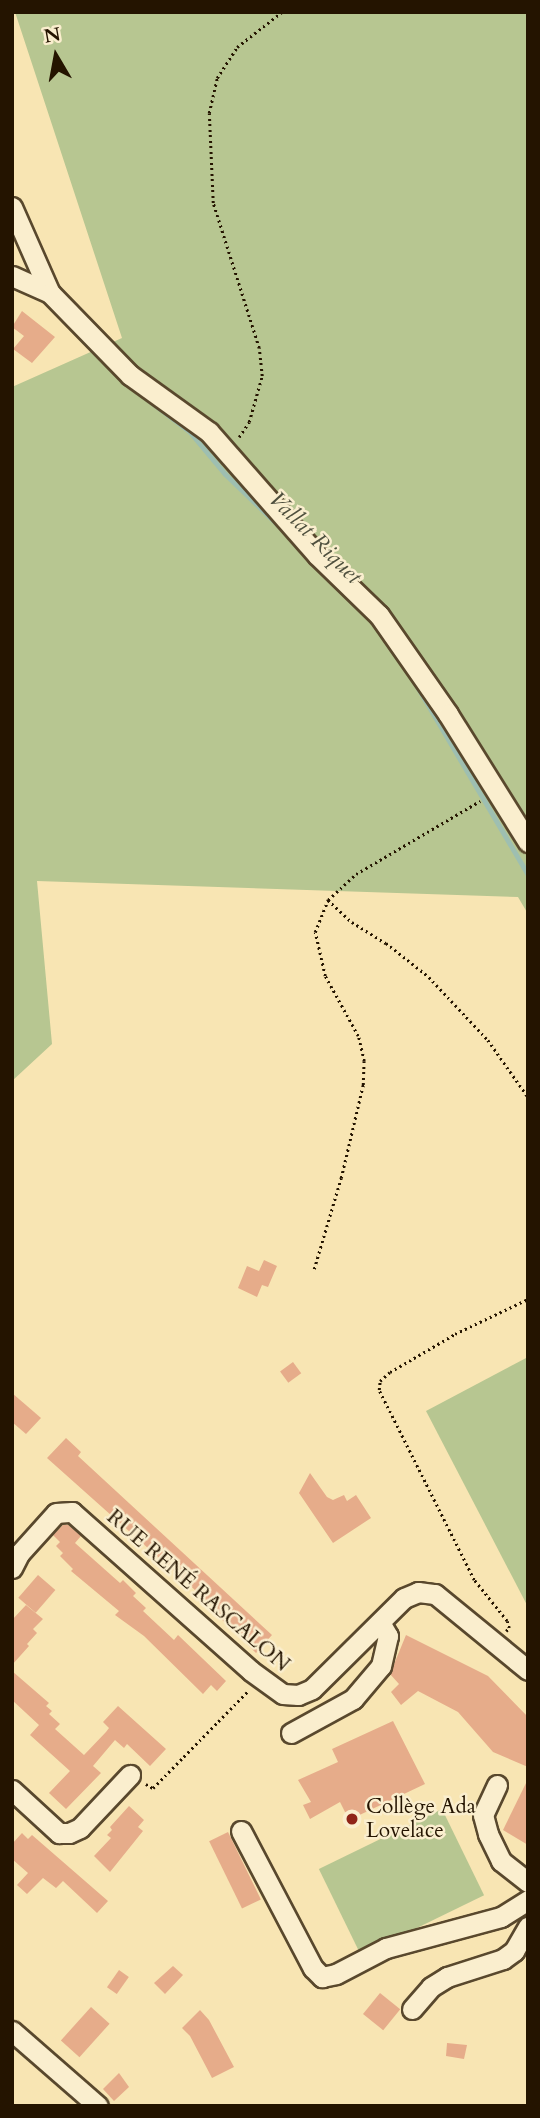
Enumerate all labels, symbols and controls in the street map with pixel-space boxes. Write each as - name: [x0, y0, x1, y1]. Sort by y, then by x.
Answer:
- north arrow: [21, 21, 91, 91]
- text: N: [42, 21, 63, 50]
- water label: Vallat Riquet: [263, 486, 367, 590]
- street label: RUE RENÉ RASCALON: [101, 1505, 295, 1677]
- place label: Collège Ada Lovelace: [366, 1794, 476, 1844]
- marker: Collège Ada Lovelace: [344, 1811, 360, 1827]

